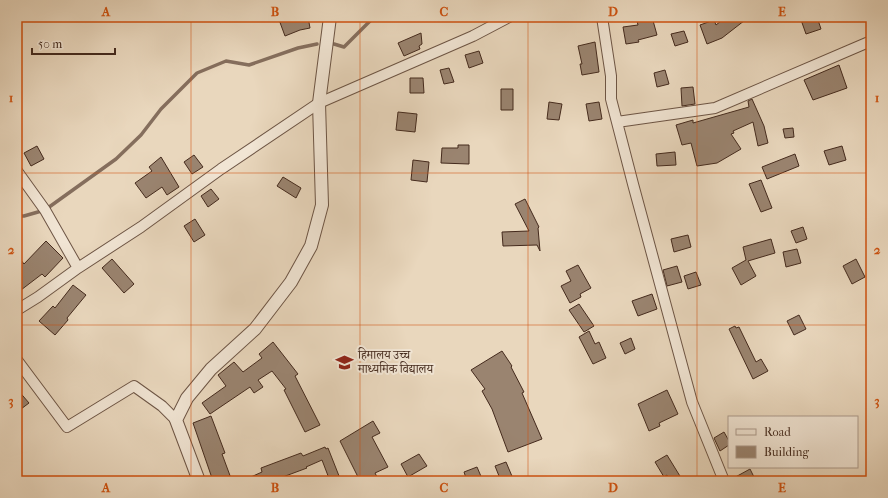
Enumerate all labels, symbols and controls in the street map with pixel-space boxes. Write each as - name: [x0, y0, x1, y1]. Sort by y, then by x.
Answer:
- text: A: [101, 4, 111, 19]
- text: B: [271, 4, 280, 19]
- text: C: [440, 4, 449, 19]
- text: D: [608, 4, 618, 19]
- text: E: [778, 4, 786, 19]
- scale bar: [32, 30, 115, 56]
- text: 50 m: [38, 37, 62, 51]
- text: 1: [9, 90, 14, 105]
- text: 1: [875, 90, 880, 105]
- text: 2: [8, 242, 15, 257]
- text: 2: [874, 242, 881, 257]
- place label: हिमालय उच्च माध्यमिक विद्यालय: [357, 347, 434, 376]
- school or university icon: हिमालय उच्च माध्यमिक विद्यालय: [335, 352, 355, 372]
- text: 3: [8, 393, 14, 409]
- text: 3: [874, 393, 880, 409]
- legend: [728, 416, 858, 468]
- text: Road: [764, 425, 791, 439]
- text: Building: [764, 445, 809, 459]
- text: A: [101, 480, 111, 495]
- text: B: [271, 480, 280, 495]
- text: C: [440, 480, 449, 495]
- text: D: [608, 480, 618, 495]
- text: E: [778, 480, 786, 495]

